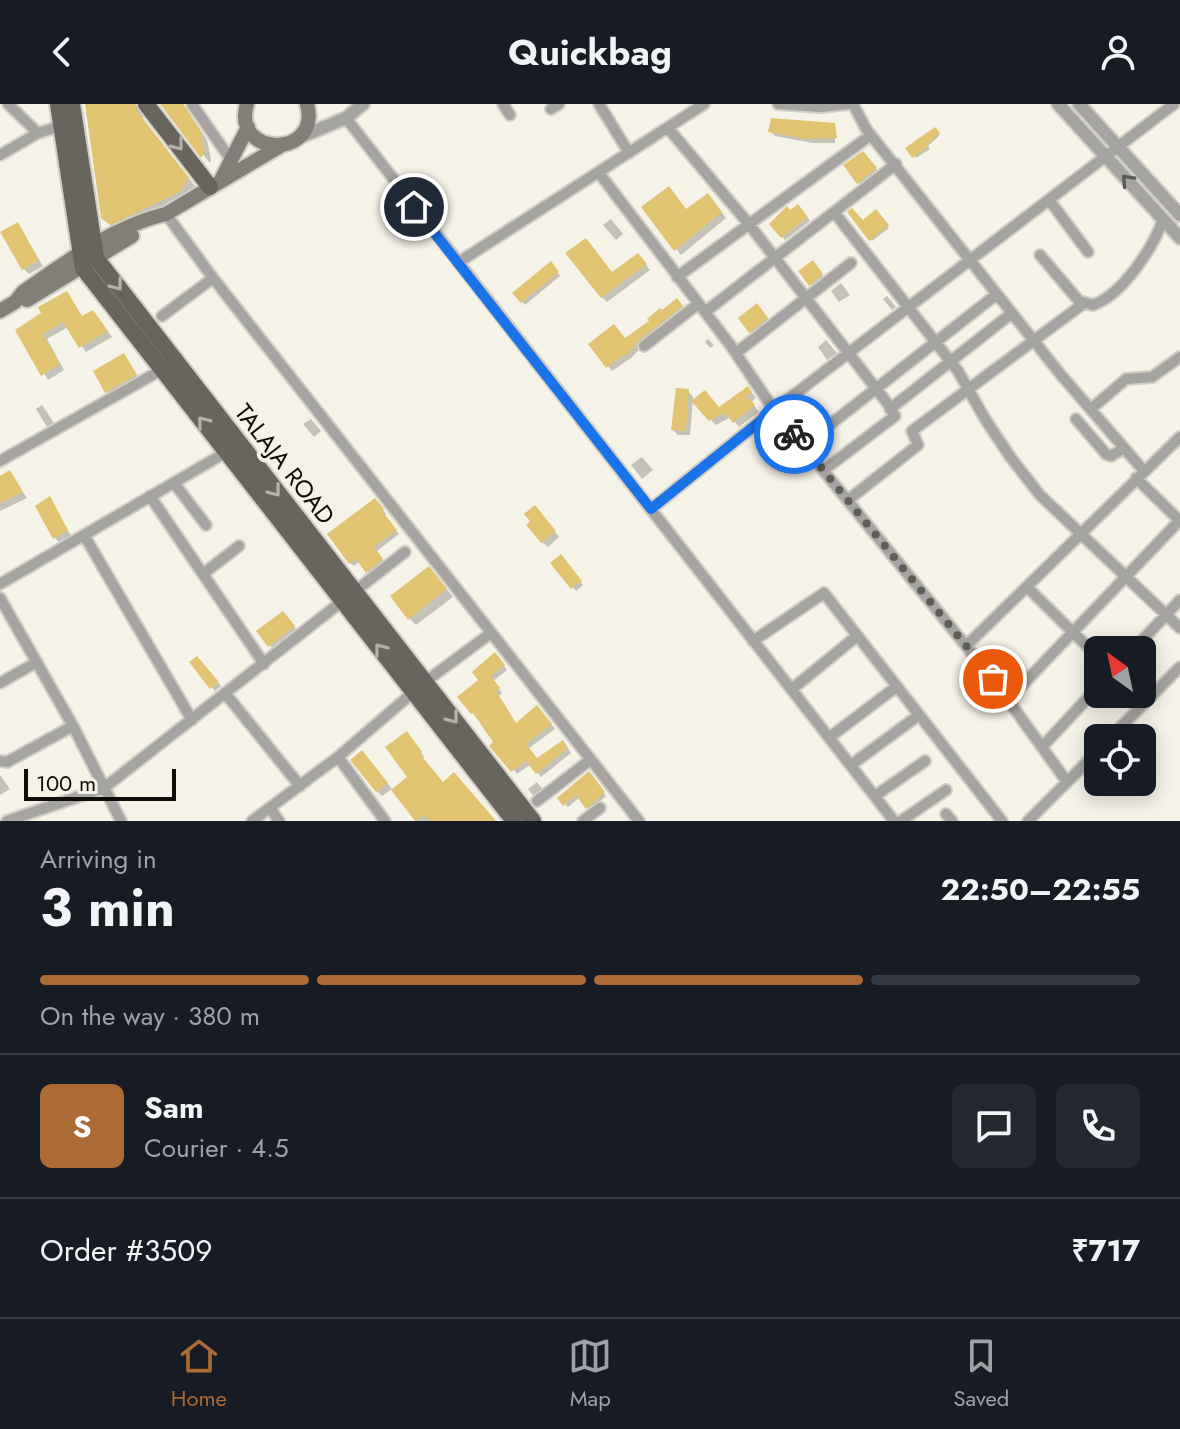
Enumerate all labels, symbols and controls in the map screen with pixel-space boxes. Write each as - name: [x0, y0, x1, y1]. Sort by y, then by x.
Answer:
- text: Quickbag: [508, 26, 672, 78]
- icon: back: [40, 30, 84, 74]
- icon: person: [1096, 30, 1140, 74]
- one-way arrow: [168, 136, 183, 150]
- pin: [380, 173, 448, 241]
- one-way arrow: [1122, 175, 1137, 189]
- icon: home: [392, 185, 436, 229]
- one-way arrow: [107, 276, 121, 291]
- courier: [754, 394, 834, 474]
- street label: TALAJA ROAD: [227, 396, 343, 532]
- icon: bike: [772, 412, 816, 456]
- one-way arrow: [198, 416, 212, 431]
- one-way arrow: [266, 482, 280, 497]
- north arrow: [1084, 636, 1156, 708]
- map controls: [1084, 636, 1156, 796]
- one-way arrow: [375, 643, 389, 658]
- pin: [959, 645, 1027, 713]
- icon: bag: [971, 657, 1015, 701]
- one-way arrow: [443, 709, 457, 724]
- button: locate: [1084, 724, 1156, 796]
- scale bar: [24, 765, 176, 801]
- text: 100 m: [36, 767, 96, 799]
- text: Arriving in: [40, 840, 157, 878]
- text: 22:50–22:55: [941, 868, 1140, 911]
- text: 3 min: [40, 870, 175, 946]
- text: On the way · 380 m: [40, 997, 260, 1035]
- button: chat: [952, 1084, 1036, 1168]
- button: phone: [1056, 1084, 1140, 1168]
- text: Sam: [144, 1086, 204, 1129]
- text: S: [73, 1105, 91, 1148]
- text: Courier · 4.5: [144, 1129, 289, 1167]
- text: Order #3509: [40, 1229, 213, 1272]
- text: ₹717: [1071, 1229, 1140, 1272]
- tab: Home: [171, 1334, 227, 1414]
- tab: Map: [568, 1334, 612, 1414]
- tab: Saved: [954, 1334, 1009, 1414]

